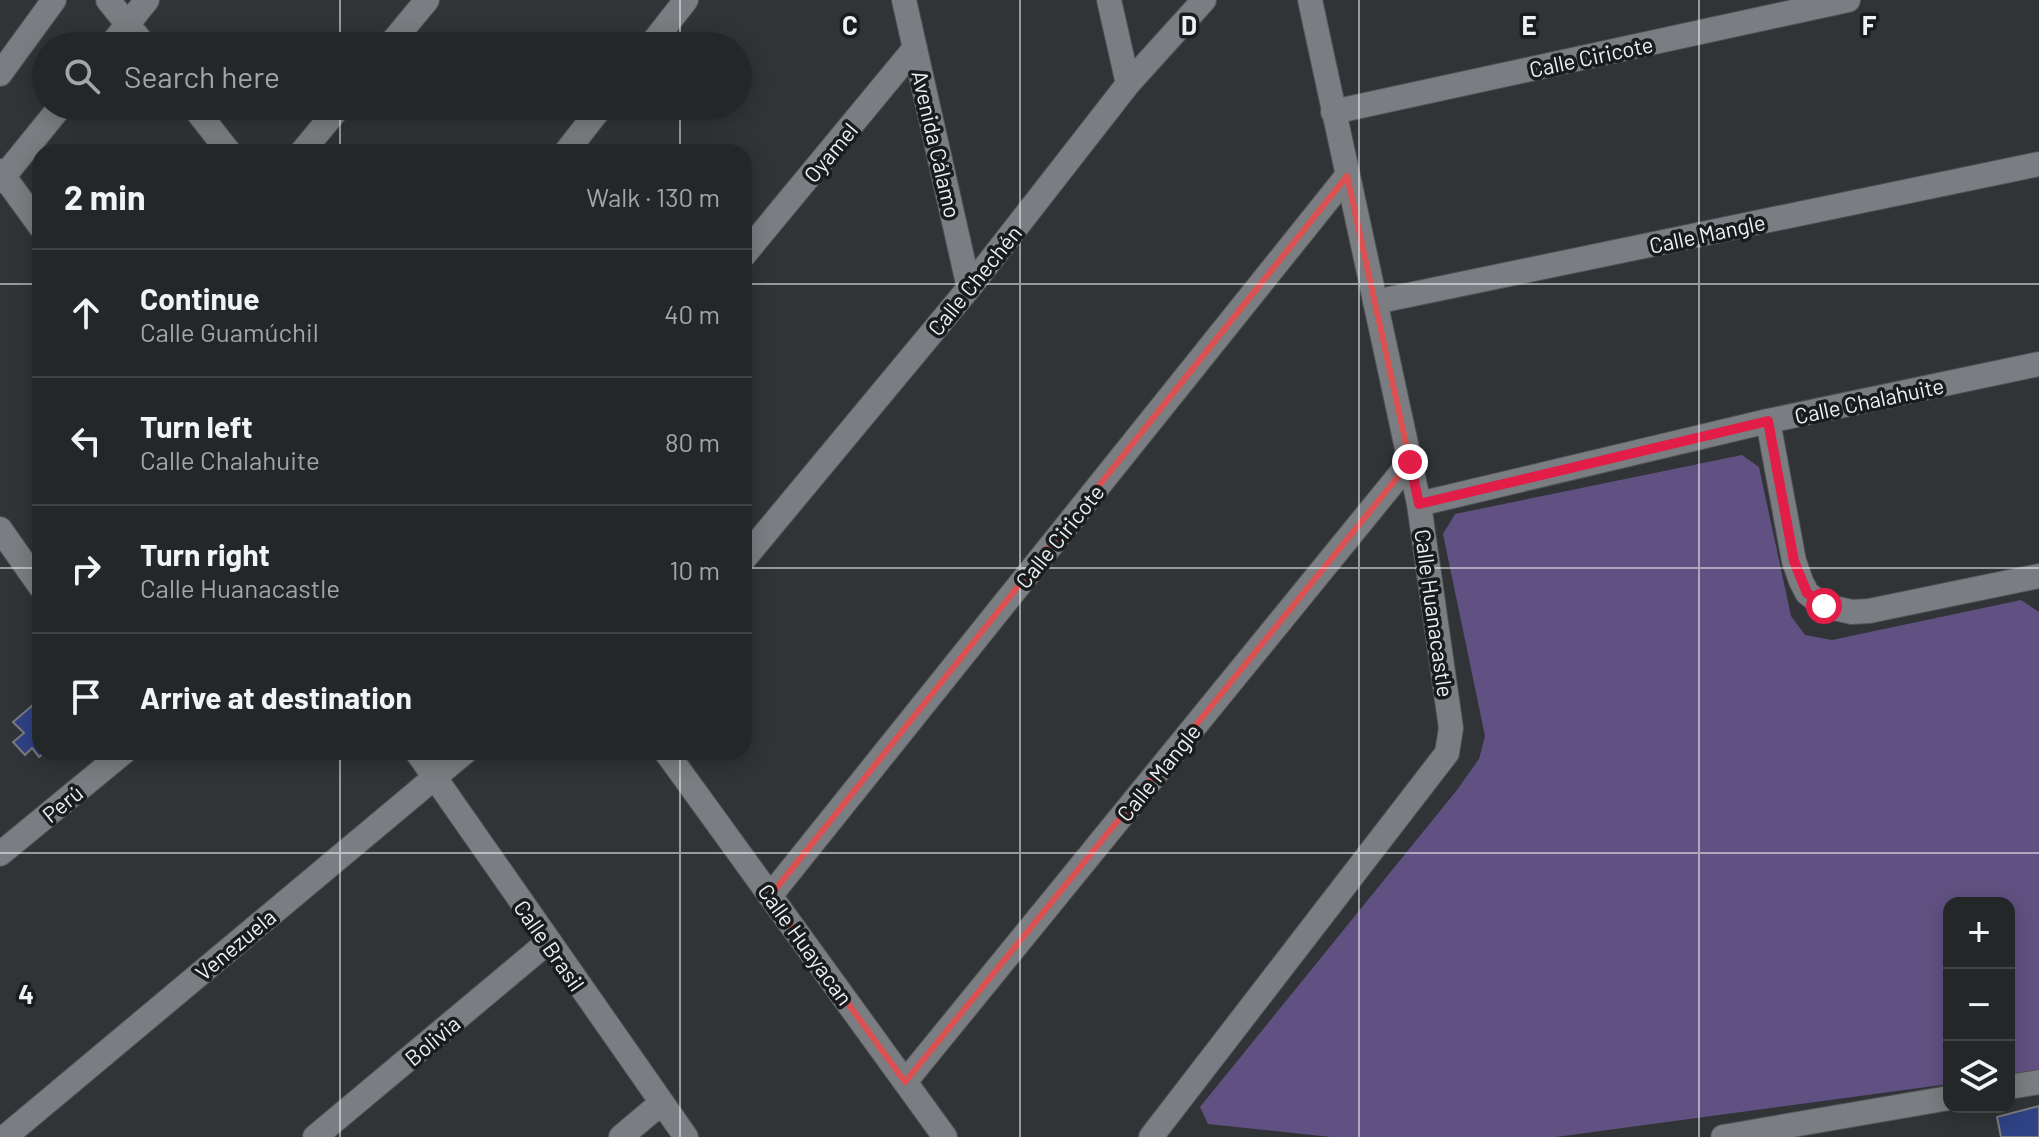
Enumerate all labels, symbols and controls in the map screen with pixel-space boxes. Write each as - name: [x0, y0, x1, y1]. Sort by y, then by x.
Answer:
- text: C: [842, 9, 858, 40]
- text: D: [1181, 9, 1197, 40]
- text: E: [1521, 9, 1537, 40]
- text: F: [1862, 9, 1877, 40]
- street label: Calle Ciricote: [1527, 30, 1655, 82]
- search box: [32, 32, 752, 120]
- icon: search: [60, 54, 104, 98]
- text: Search here: [124, 58, 280, 94]
- street label: Avenida Cálamo: [907, 68, 967, 220]
- street label: Oyamel: [798, 117, 862, 187]
- text: 2 min: [64, 176, 146, 217]
- text: Walk · 130 m: [586, 181, 720, 212]
- street label: Calle Mangle: [1647, 208, 1767, 258]
- street label: Calle Chechén: [922, 220, 1026, 340]
- text: Continue: [140, 280, 260, 316]
- icon: ahead: [64, 291, 108, 335]
- text: 40 m: [664, 298, 720, 329]
- text: Calle Guamúchil: [140, 316, 319, 347]
- street label: Calle Chalahuite: [1792, 371, 1946, 429]
- text: Turn left: [140, 408, 253, 444]
- icon: left: [64, 419, 108, 463]
- text: 80 m: [665, 426, 720, 457]
- text: Calle Chalahuite: [140, 444, 320, 475]
- route end: [1392, 444, 1428, 480]
- street label: Calle Ciricote: [1009, 479, 1109, 593]
- street label: Calle Huanacastle: [1410, 527, 1460, 699]
- text: Turn right: [140, 536, 270, 572]
- icon: right: [64, 547, 108, 591]
- text: 10 m: [670, 554, 720, 585]
- text: Calle Huanacastle: [140, 572, 340, 603]
- route start: [1806, 588, 1842, 624]
- icon: arrive: [64, 675, 108, 719]
- text: Arrive at destination: [140, 679, 412, 715]
- street label: Calle Mangle: [1111, 718, 1205, 826]
- street label: Perú: [37, 779, 87, 827]
- street label: Calle Huayacan: [753, 878, 859, 1010]
- street label: Calle Brasil: [509, 895, 591, 995]
- map controls: [1943, 897, 2015, 1113]
- button: +: [1943, 897, 2015, 969]
- street label: Venezuela: [190, 903, 280, 985]
- button: −: [1943, 969, 2015, 1041]
- text: 4: [18, 978, 34, 1009]
- street label: Bolivia: [399, 1010, 465, 1070]
- button: layers: [1943, 1041, 2015, 1113]

